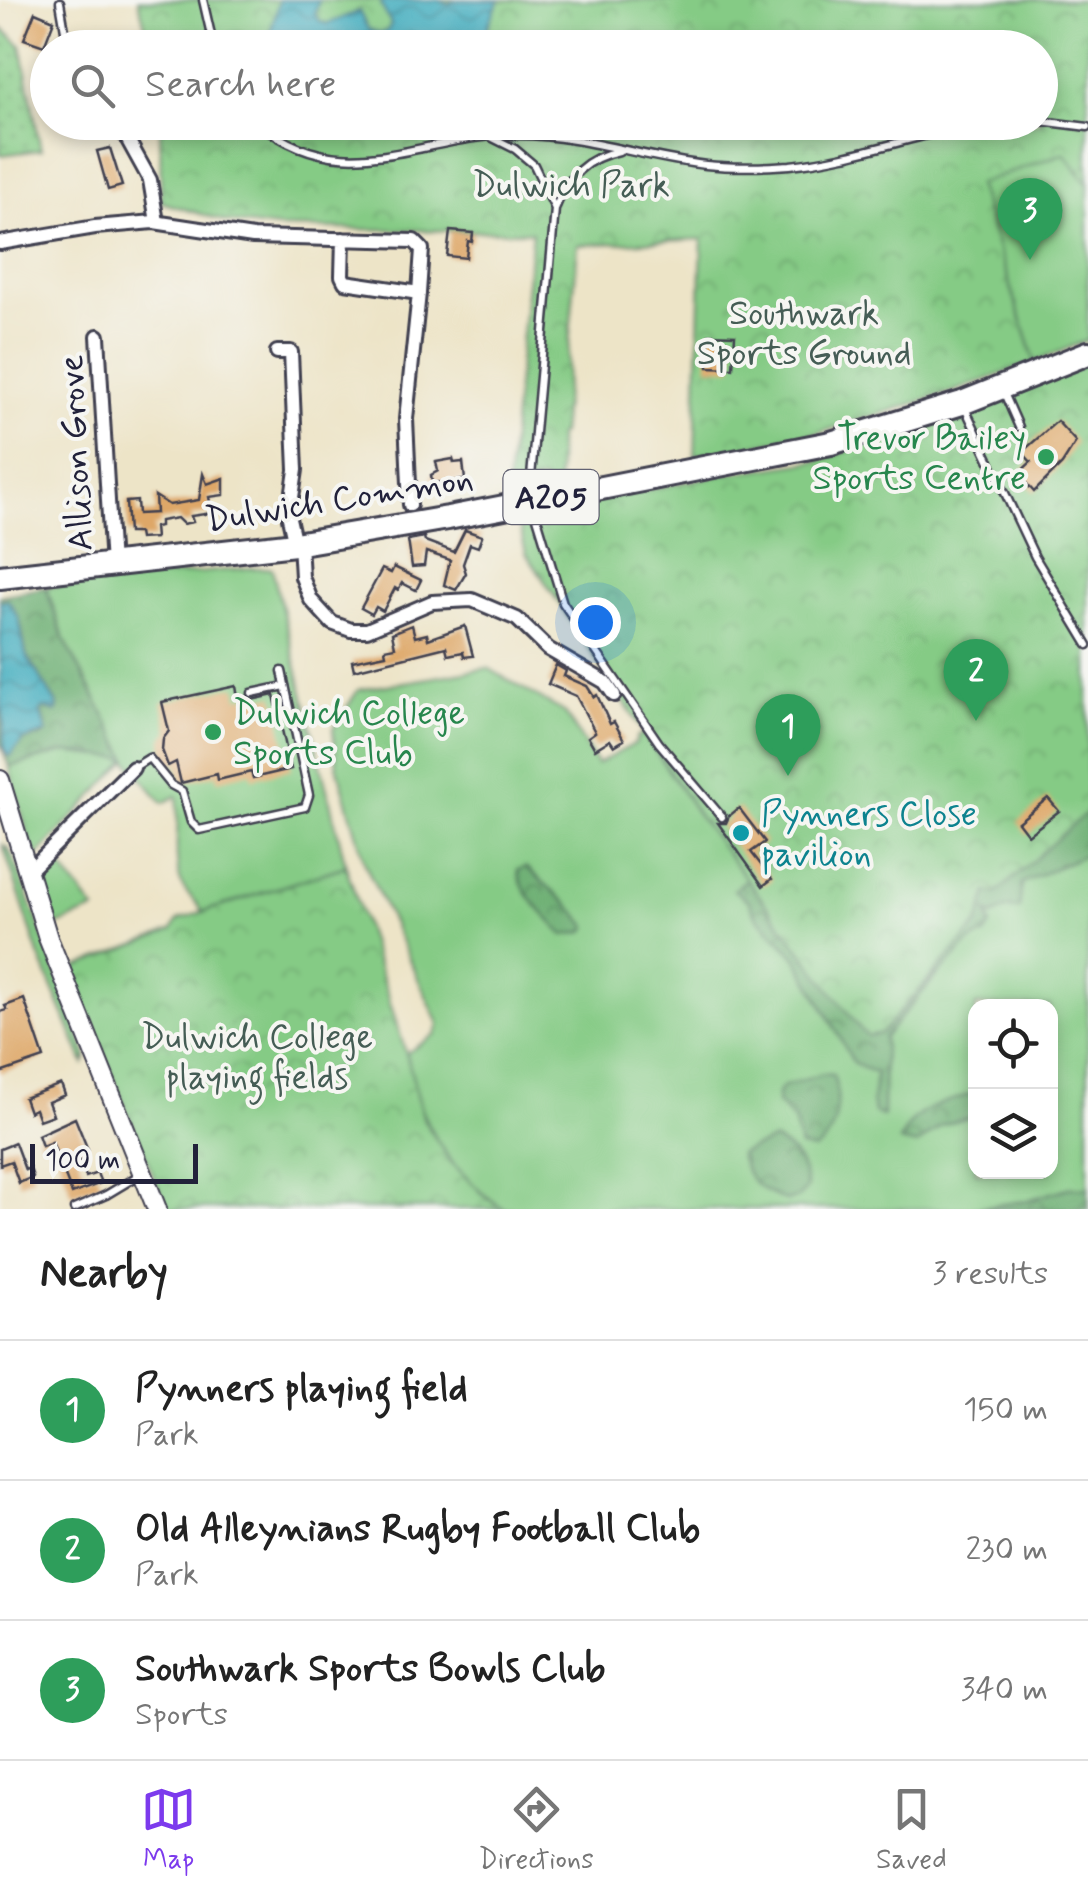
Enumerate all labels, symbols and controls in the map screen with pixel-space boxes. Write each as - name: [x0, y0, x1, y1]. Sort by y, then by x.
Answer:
- search box: [30, 30, 1058, 140]
- icon: search: [65, 58, 120, 113]
- text: Search here: [145, 61, 336, 110]
- park label: Dulwich Park: [472, 163, 670, 209]
- pin: 3: [998, 178, 1062, 260]
- park label: Southwark Sports Ground: [697, 291, 911, 377]
- street label: Allison Grove: [49, 354, 105, 552]
- place label: Trevor Bailey Sports Centre: [813, 416, 1026, 502]
- marker: Trevor Bailey Sports Centre: [1035, 446, 1057, 468]
- street label: Dulwich Common: [202, 456, 476, 544]
- road number: A205: [504, 470, 598, 524]
- your location: [570, 597, 621, 648]
- pin: 2: [944, 638, 1008, 721]
- place label: Dulwich College Sports Club: [233, 691, 465, 777]
- pin: 1: [756, 694, 820, 776]
- marker: Dulwich College Sports Club: [202, 721, 224, 743]
- place label: Pynners Close pavilion: [761, 792, 977, 878]
- marker: Pynners Close pavilion: [730, 822, 752, 844]
- map controls: [968, 999, 1058, 1179]
- button: locate: [968, 999, 1058, 1089]
- park label: Dulwich College playing fields: [141, 1015, 373, 1105]
- button: layers: [968, 1089, 1058, 1179]
- scale bar: [30, 1139, 198, 1184]
- text: 100 m: [45, 1143, 120, 1180]
- text: Nearby: [40, 1247, 168, 1302]
- text: 3 results: [932, 1253, 1048, 1295]
- text: Pynners playing field: [135, 1365, 468, 1414]
- text: 1: [65, 1389, 80, 1431]
- text: 150 m: [963, 1389, 1048, 1431]
- text: Park: [135, 1414, 199, 1456]
- text: Old Alleynians Rugby Football Club: [135, 1505, 700, 1554]
- text: 2: [65, 1529, 80, 1571]
- text: 230 m: [965, 1529, 1048, 1571]
- text: Park: [135, 1554, 199, 1596]
- text: Southwark Sports Bowls Club: [135, 1645, 605, 1694]
- text: 3: [65, 1669, 80, 1711]
- text: 340 m: [961, 1669, 1048, 1711]
- text: Sports: [135, 1694, 228, 1736]
- tab: Map: [141, 1782, 196, 1879]
- tab: Directions: [479, 1782, 594, 1879]
- tab: Saved: [876, 1782, 947, 1879]

